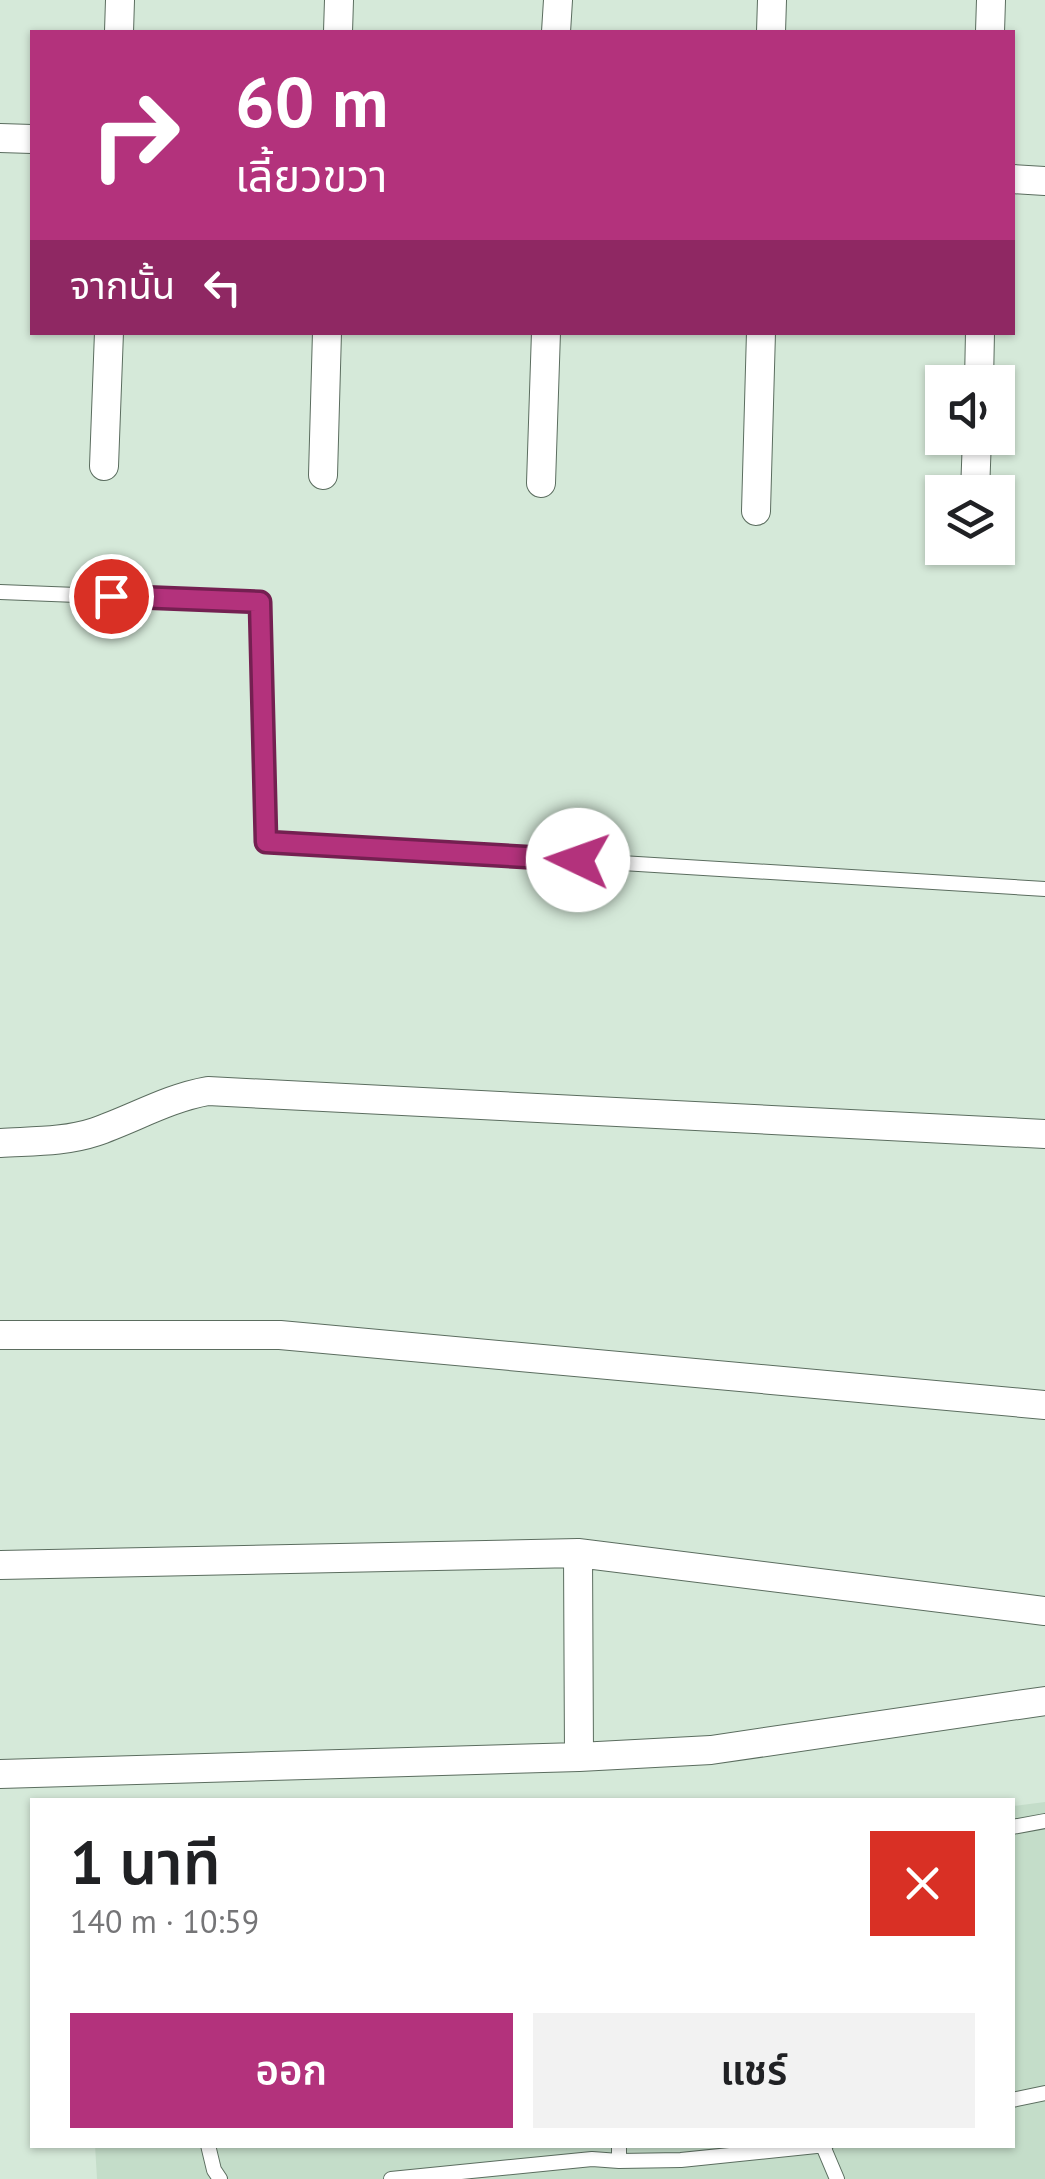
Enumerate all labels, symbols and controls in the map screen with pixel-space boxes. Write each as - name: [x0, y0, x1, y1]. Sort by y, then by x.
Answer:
- text: 60 m: [235, 56, 388, 146]
- icon: right: [70, 70, 200, 200]
- text: เลี้ยวขวา: [235, 146, 387, 204]
- text: จากนั้น: [70, 260, 175, 309]
- icon: left: [195, 260, 250, 315]
- map controls: [925, 365, 1015, 565]
- button: sound: [925, 365, 1015, 455]
- button: layers: [925, 475, 1015, 565]
- pin: [69, 554, 154, 639]
- icon: arrive: [84, 569, 139, 624]
- position arrow: [526, 808, 630, 912]
- text: 1 นาที: [70, 1823, 221, 1901]
- button: close: [870, 1831, 975, 1936]
- text: 140 m · 10:59: [70, 1900, 259, 1942]
- button: ออก: [70, 2013, 513, 2128]
- button: แชร์: [533, 2013, 975, 2128]

